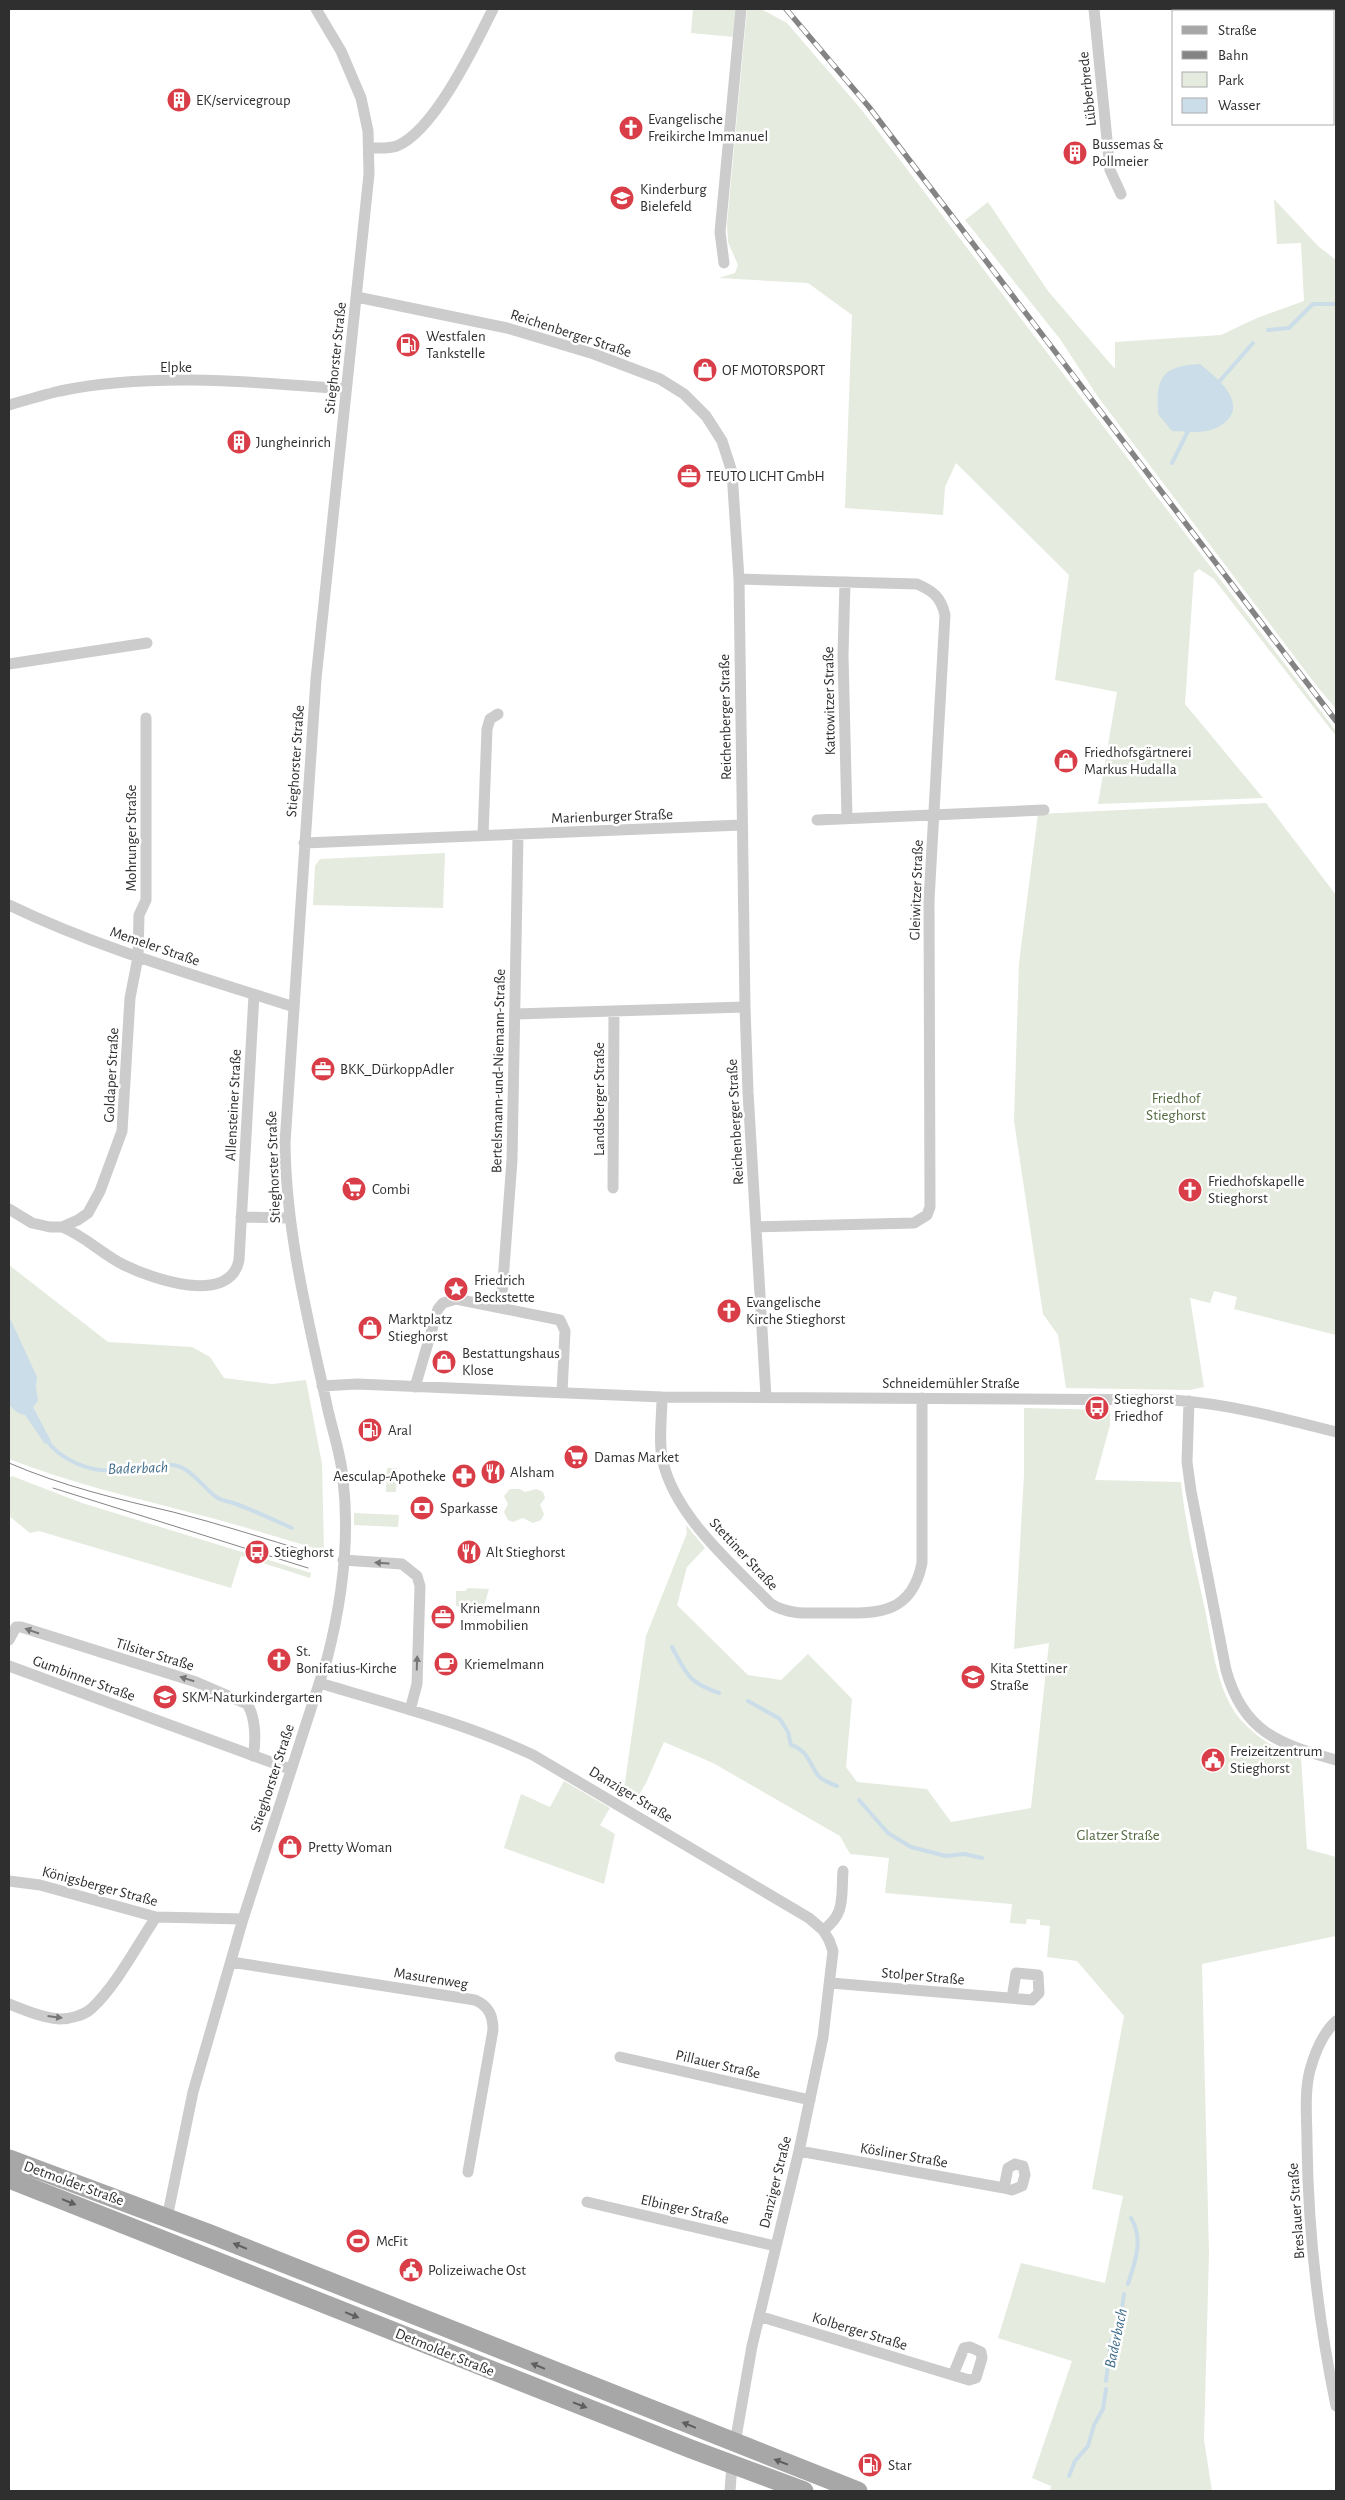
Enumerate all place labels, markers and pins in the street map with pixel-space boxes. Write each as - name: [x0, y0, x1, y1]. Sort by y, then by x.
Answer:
- building icon: EK/servicegroup: [166, 87, 192, 113]
- place label: EK/servicegroup: [196, 93, 291, 108]
- place label: Evangelische Freikirche Immanuel: [648, 112, 768, 144]
- church icon: Evangelische Freikirche Immanuel: [618, 115, 644, 141]
- place label: Bussemas & Pollmeier: [1092, 137, 1164, 169]
- building icon: Bussemas & Pollmeier: [1062, 140, 1088, 166]
- place label: Kinderburg Bielefeld: [640, 182, 707, 214]
- school or university icon: Kinderburg Bielefeld: [609, 185, 635, 211]
- place label: Westfalen Tankstelle: [426, 329, 486, 361]
- fuel station icon: Westfalen Tankstelle: [395, 332, 421, 358]
- shop icon: OF MOTORSPORT: [692, 357, 718, 383]
- place label: OF MOTORSPORT: [722, 363, 826, 378]
- building icon: Jungheinrich: [226, 429, 252, 455]
- place label: Jungheinrich: [256, 435, 331, 450]
- office icon: TEUTO LICHT GmbH: [676, 463, 702, 489]
- place label: TEUTO LICHT GmbH: [706, 469, 825, 484]
- place label: Friedhofsgärtnerei Markus Hudalla: [1084, 745, 1192, 777]
- shop icon: Friedhofsgärtnerei Markus Hudalla: [1053, 748, 1079, 774]
- office icon: BKK_DürkoppAdler: [310, 1056, 336, 1082]
- place label: BKK_DürkoppAdler: [340, 1062, 454, 1077]
- place label: Friedhofskapelle Stieghorst: [1208, 1174, 1305, 1206]
- supermarket icon: Combi: [341, 1176, 367, 1202]
- church icon: Friedhofskapelle Stieghorst: [1177, 1177, 1203, 1203]
- place label: Combi: [372, 1182, 410, 1197]
- place label: Friedrich Beckstette: [474, 1273, 535, 1305]
- place icon: Friedrich Beckstette: [443, 1276, 469, 1302]
- place label: Evangelische Kirche Stieghorst: [746, 1295, 846, 1327]
- church icon: Evangelische Kirche Stieghorst: [716, 1298, 742, 1324]
- place label: Marktplatz Stieghorst: [388, 1312, 452, 1344]
- shop icon: Marktplatz Stieghorst: [357, 1315, 383, 1341]
- place label: Bestattungshaus Klose: [462, 1346, 560, 1378]
- shop icon: Bestattungshaus Klose: [431, 1349, 457, 1375]
- place label: Stieghorst Friedhof: [1114, 1392, 1174, 1424]
- bus stop icon: Stieghorst Friedhof: [1084, 1395, 1110, 1421]
- fuel station icon: Aral: [357, 1417, 383, 1443]
- place label: Aral: [388, 1423, 412, 1438]
- supermarket icon: Damas Market: [563, 1444, 589, 1470]
- place label: Damas Market: [594, 1450, 679, 1465]
- restaurant icon: Alsham: [480, 1459, 506, 1485]
- pharmacy icon: Aesculap-Apotheke: [451, 1463, 477, 1489]
- place label: Alsham: [510, 1465, 555, 1480]
- place label: Aesculap-Apotheke: [333, 1469, 446, 1484]
- bank icon: Sparkasse: [409, 1495, 435, 1521]
- place label: Sparkasse: [440, 1501, 498, 1516]
- bus stop icon: Stieghorst: [244, 1539, 270, 1565]
- restaurant icon: Alt Stieghorst: [456, 1539, 482, 1565]
- place label: Stieghorst: [274, 1545, 334, 1560]
- place label: Alt Stieghorst: [486, 1545, 566, 1560]
- place label: Kriemelmann Immobilien: [460, 1601, 540, 1633]
- office icon: Kriemelmann Immobilien: [430, 1604, 456, 1630]
- place label: St. Bonifatius-Kirche: [296, 1644, 397, 1676]
- church icon: St. Bonifatius-Kirche: [266, 1647, 292, 1673]
- cafe icon: Kriemelmann: [433, 1651, 459, 1677]
- place label: Kriemelmann: [464, 1657, 544, 1672]
- place label: Kita Stettiner Straße: [990, 1661, 1067, 1693]
- school or university icon: Kita Stettiner Straße: [960, 1664, 986, 1690]
- school or university icon: SKM-Naturkindergarten: [152, 1684, 178, 1710]
- place label: SKM-Naturkindergarten: [182, 1690, 323, 1705]
- place label: Freizeitzentrum Stieghorst: [1230, 1744, 1322, 1776]
- public building icon: Freizeitzentrum Stieghorst: [1200, 1747, 1226, 1773]
- shop icon: Pretty Woman: [277, 1834, 303, 1860]
- place label: Pretty Woman: [308, 1840, 392, 1855]
- sports icon: McFit: [345, 2228, 371, 2254]
- place label: McFit: [376, 2234, 408, 2249]
- public building icon: Polizeiwache Ost: [398, 2257, 424, 2283]
- place label: Polizeiwache Ost: [428, 2263, 526, 2278]
- fuel station icon: Star: [857, 2452, 883, 2478]
- place label: Star: [888, 2458, 912, 2473]

